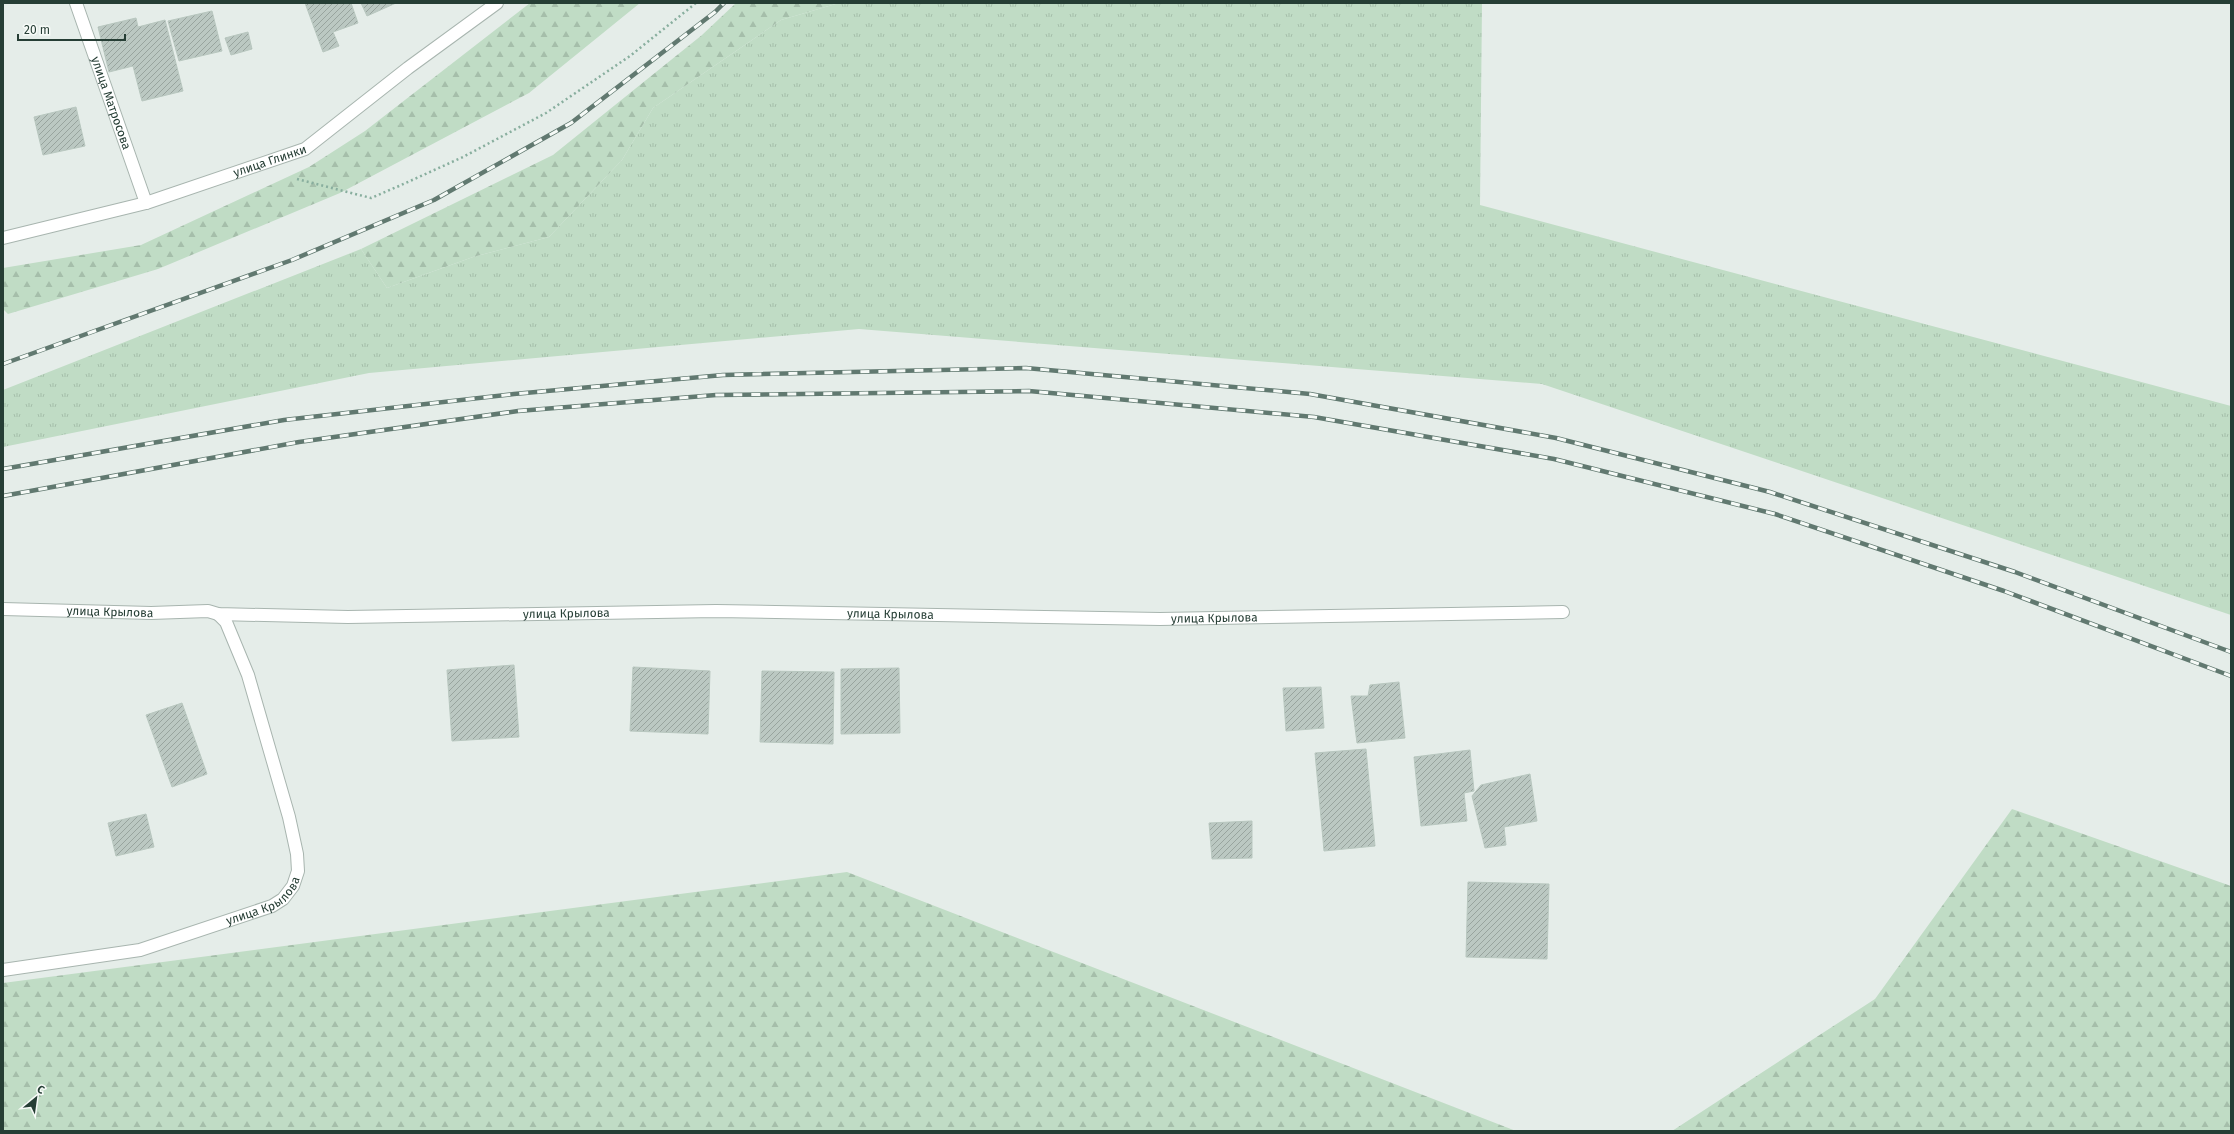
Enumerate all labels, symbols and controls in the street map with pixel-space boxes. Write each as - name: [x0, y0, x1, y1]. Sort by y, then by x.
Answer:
- scale bar: [18, 16, 125, 42]
- text: 20 m: [24, 23, 50, 37]
- street label: улица Матросова: [88, 55, 134, 151]
- street label: улица Глинки: [231, 142, 308, 180]
- street label: улица Крылова: [66, 604, 154, 620]
- street label: улица Крылова: [523, 606, 610, 621]
- street label: улица Крылова: [847, 606, 934, 622]
- street label: улица Крылова: [1171, 610, 1258, 626]
- street label: улица Крылова: [224, 875, 303, 928]
- north arrow: [16, 1078, 56, 1118]
- text: С: [35, 1082, 47, 1097]

